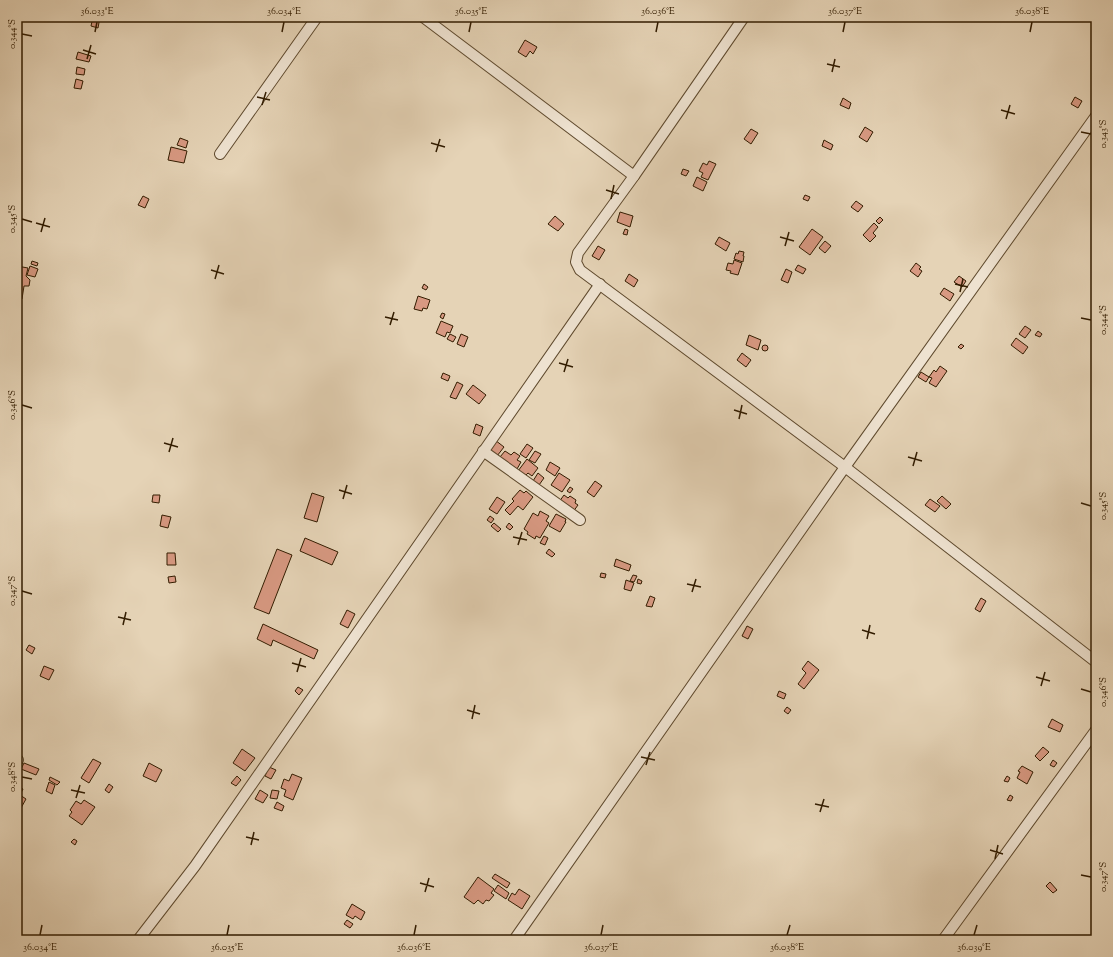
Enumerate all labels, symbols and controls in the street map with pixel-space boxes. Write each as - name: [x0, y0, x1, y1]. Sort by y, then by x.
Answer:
- text: 36.033°E: [81, 4, 113, 19]
- text: 36.034°E: [267, 4, 301, 19]
- text: 36.035°E: [455, 4, 487, 19]
- text: 36.036°E: [641, 4, 675, 19]
- text: 36.037°E: [828, 4, 862, 19]
- text: 36.038°E: [1015, 4, 1049, 19]
- text: 0.344°S: [5, 19, 20, 49]
- text: 0.343°S: [1096, 119, 1111, 149]
- text: 0.345°S: [5, 205, 20, 233]
- text: 0.344°S: [1096, 305, 1111, 335]
- text: 0.346°S: [5, 390, 20, 420]
- text: 0.345°S: [1096, 492, 1111, 520]
- text: 0.347°S: [5, 576, 20, 606]
- text: 0.346°S: [1096, 677, 1111, 707]
- text: 0.348°S: [5, 762, 20, 792]
- text: 0.347°S: [1096, 862, 1111, 892]
- text: 36.034°E: [23, 940, 57, 955]
- text: 36.035°E: [211, 940, 243, 955]
- text: 36.036°E: [397, 940, 431, 955]
- text: 36.037°E: [584, 940, 618, 955]
- text: 36.038°E: [770, 940, 804, 955]
- text: 36.039°E: [957, 940, 991, 955]

